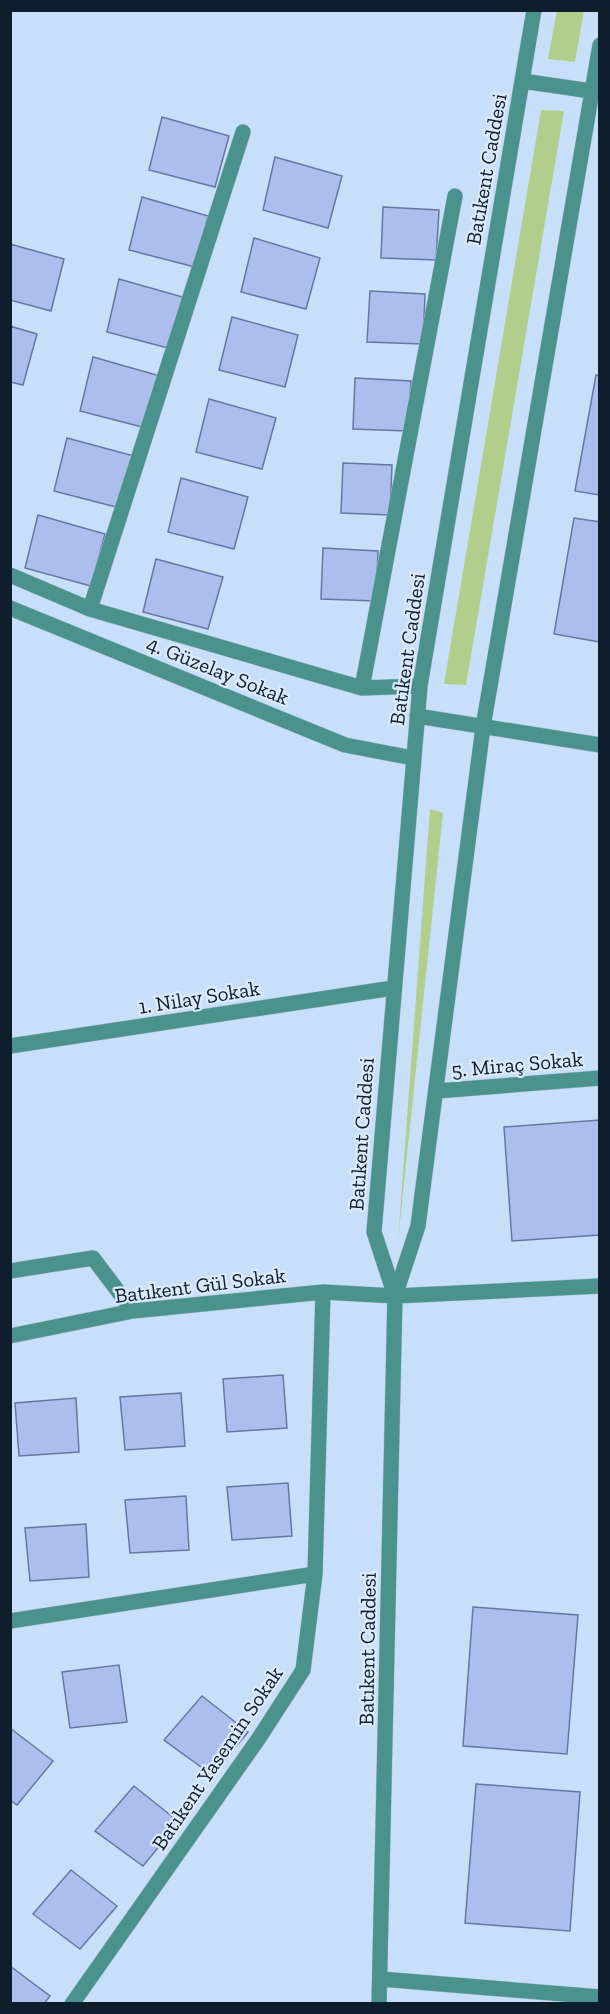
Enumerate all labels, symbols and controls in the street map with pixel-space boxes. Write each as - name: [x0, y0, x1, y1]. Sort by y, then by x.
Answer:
- street label: Batıkent Caddesi: [460, 91, 512, 247]
- street label: Batıkent Caddesi: [384, 571, 430, 727]
- street label: 4. Güzelay Sokak: [143, 630, 293, 710]
- street label: 1. Nilay Sokak: [137, 975, 262, 1019]
- street label: 5. Miraç Sokak: [450, 1046, 584, 1082]
- street label: Batıkent Caddesi: [343, 1057, 379, 1211]
- street label: Batıkent Gül Sokak: [113, 1262, 287, 1308]
- street label: Batıkent Caddesi: [353, 1572, 381, 1726]
- street label: Batıkent Yasemin Sokak: [146, 1661, 288, 1855]

